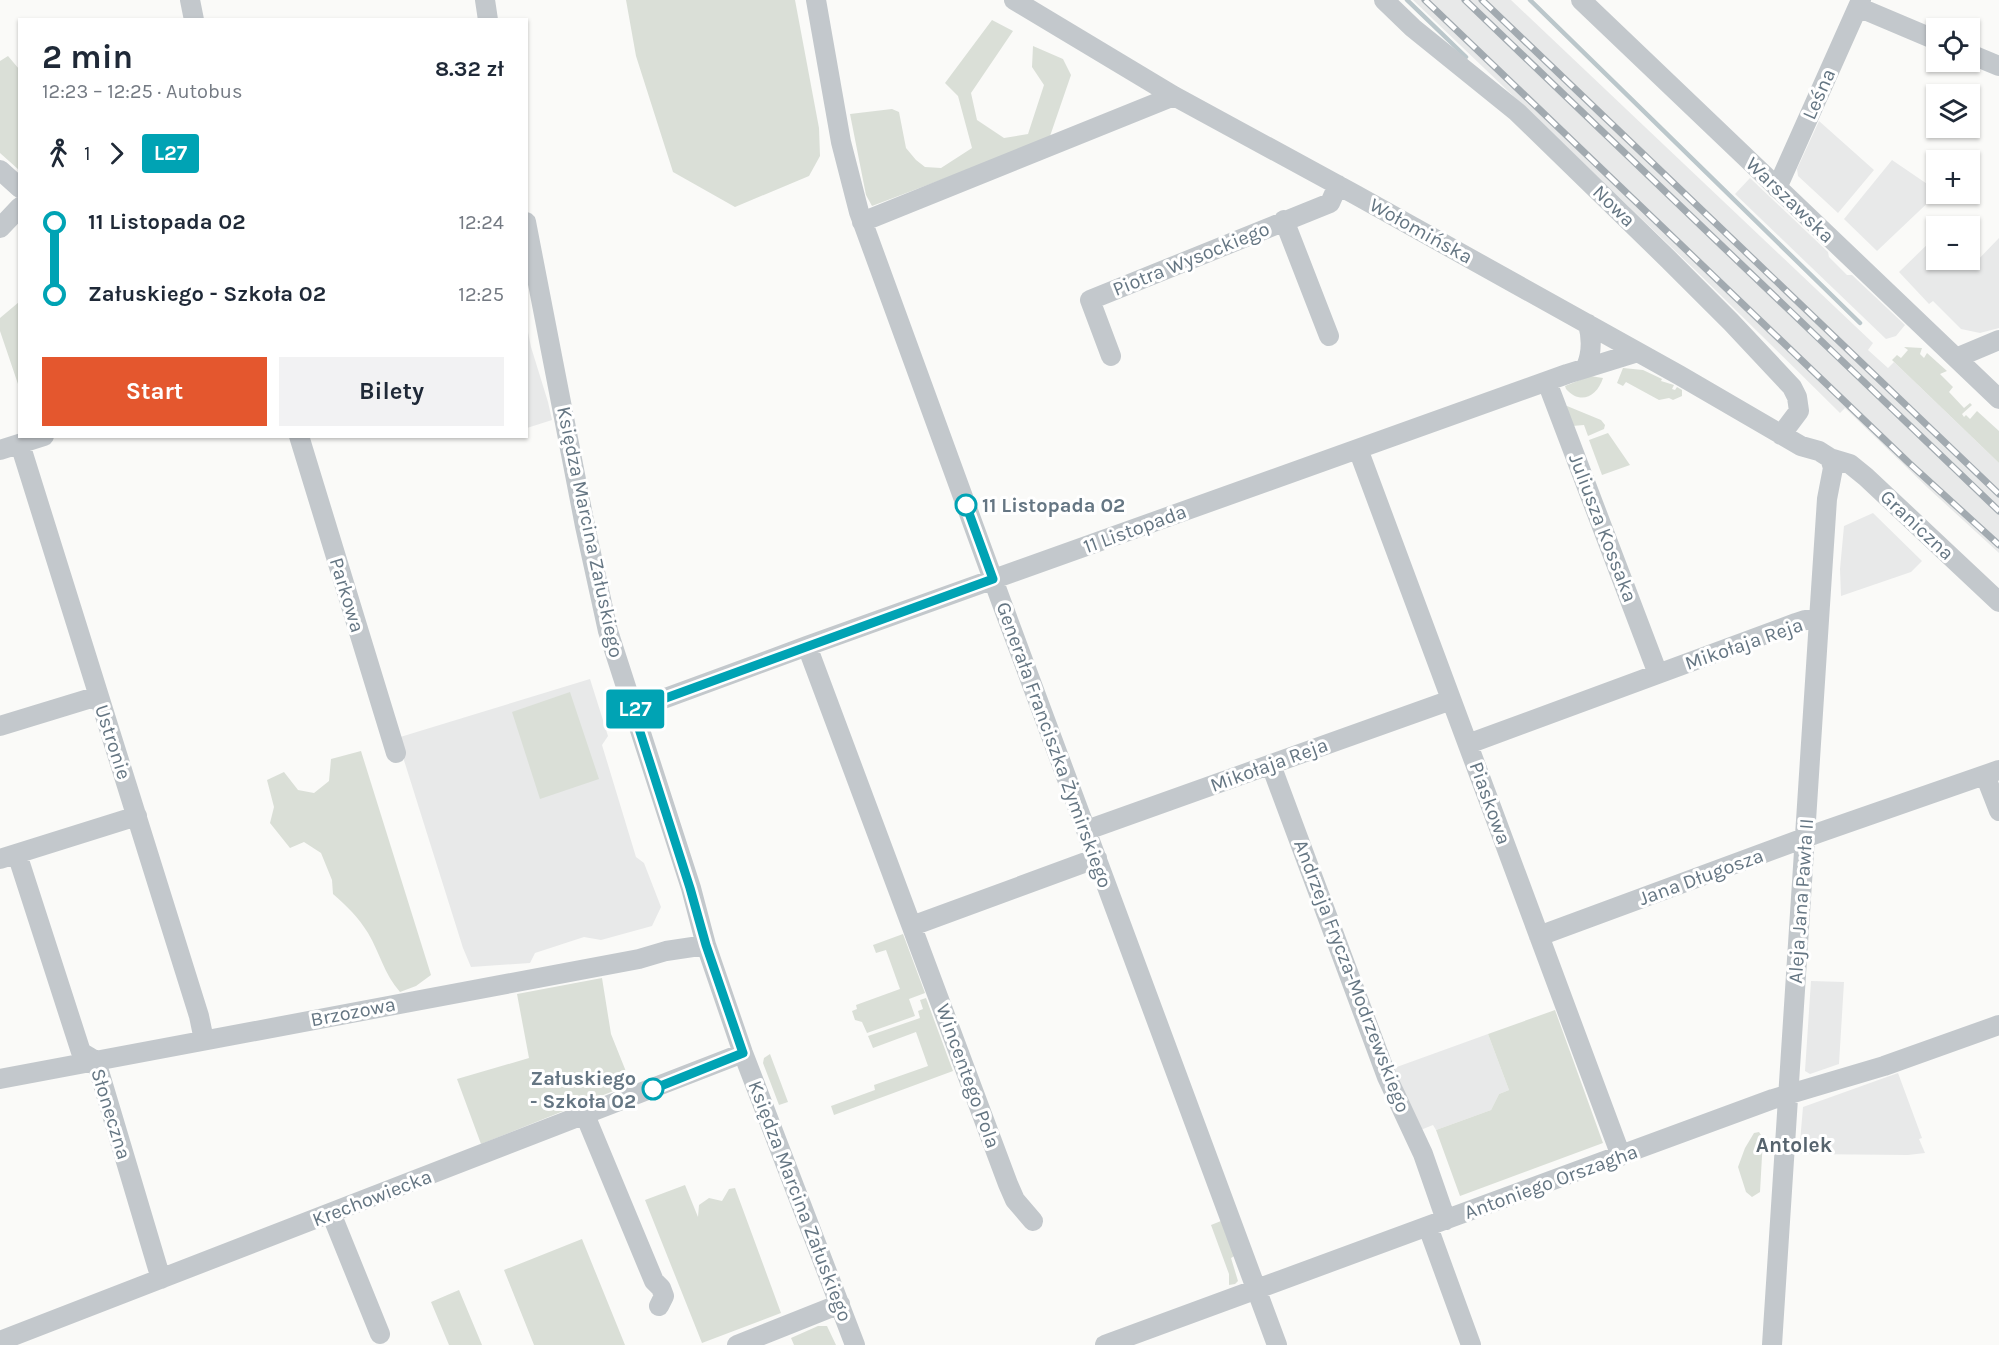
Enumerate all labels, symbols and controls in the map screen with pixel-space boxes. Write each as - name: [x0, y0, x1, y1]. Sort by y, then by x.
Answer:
- map controls: [1926, 18, 1980, 270]
- button: locate: [1926, 18, 1980, 72]
- text: 2 min: [42, 38, 133, 76]
- text: 8.32 zł: [435, 56, 504, 82]
- street label: Leśna: [1798, 65, 1840, 123]
- text: 12:23 – 12:25 · Autobus: [42, 80, 242, 103]
- button: layers: [1926, 84, 1980, 138]
- icon: walk: [42, 137, 75, 170]
- icon: forward: [100, 137, 133, 170]
- text: L27: [154, 141, 187, 165]
- text: 1: [84, 142, 91, 165]
- button: +: [1926, 150, 1980, 204]
- street label: Warszawska: [1741, 152, 1839, 248]
- street label: Nowa: [1588, 180, 1640, 232]
- street label: Wołomińska: [1365, 193, 1477, 269]
- text: 11 Listopada 02: [88, 209, 246, 235]
- text: 12:24: [458, 211, 504, 234]
- button: −: [1926, 216, 1980, 270]
- street label: Piotra Wysockiego: [1109, 217, 1273, 301]
- text: Załuskiego - Szkoła 02: [88, 281, 326, 307]
- text: 12:25: [458, 283, 504, 306]
- button: Start: [42, 357, 267, 426]
- button: Bilety: [279, 357, 504, 426]
- street label: Księdza Marcina Załuskiego: [552, 404, 628, 660]
- street label: Juliusza Kossaka: [1564, 451, 1642, 605]
- street label: Graniczna: [1875, 485, 1959, 565]
- marker: 11 Listopada 02: [955, 494, 977, 516]
- place label: 11 Listopada 02: [982, 494, 1125, 517]
- street label: 11 Listopada: [1080, 500, 1190, 558]
- street label: Parkowa: [325, 555, 369, 635]
- street label: Generała Franciszka Żymirskiego: [991, 599, 1117, 891]
- street label: Mikołaja Reja: [1682, 613, 1806, 675]
- line badge: L27: [600, 690, 670, 728]
- text: L27: [618, 697, 652, 721]
- street label: Ustronie: [90, 702, 136, 782]
- street label: Mikołaja Reja: [1207, 733, 1331, 797]
- street label: Piaskowa: [1464, 759, 1516, 847]
- street label: Aleja Jana Pawła II: [1784, 818, 1818, 984]
- street label: Andrzeja Frycza-Modrzewskiego: [1289, 836, 1415, 1116]
- street label: Jana Długosza: [1635, 844, 1767, 910]
- street label: Brzozowa: [309, 993, 397, 1031]
- street label: Wincentego Pola: [931, 1001, 1005, 1151]
- street label: Słoneczna: [86, 1066, 136, 1162]
- place label: Załuskiego - Szkoła 02: [530, 1067, 636, 1113]
- street label: Księdza Marcina Załuskiego: [743, 1077, 857, 1325]
- marker: Załuskiego - Szkoła 02: [642, 1078, 664, 1100]
- district label: Antolek: [1756, 1133, 1833, 1157]
- street label: Antoniego Orszagha: [1461, 1140, 1641, 1224]
- street label: Krechowiecka: [309, 1165, 435, 1231]

